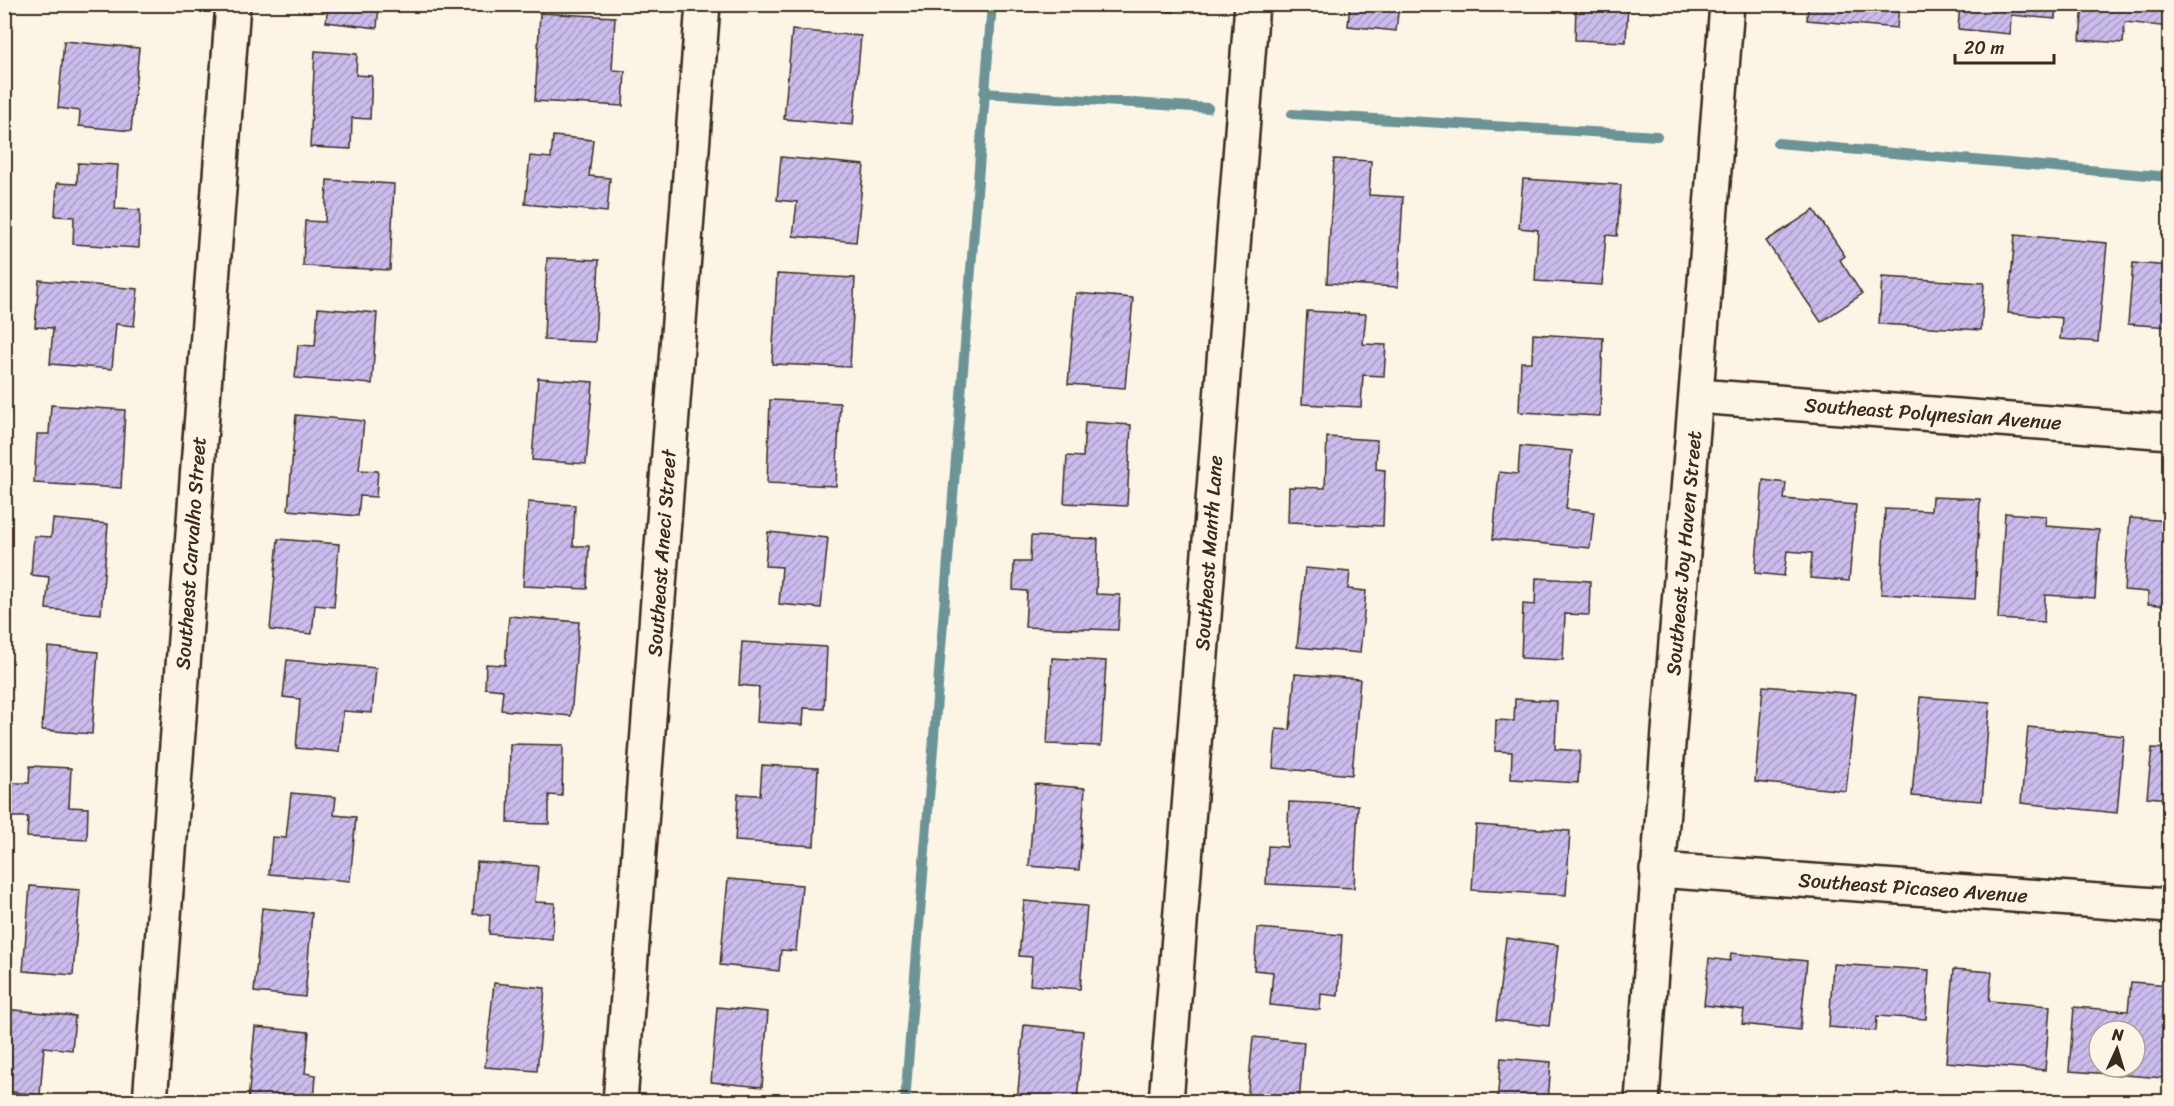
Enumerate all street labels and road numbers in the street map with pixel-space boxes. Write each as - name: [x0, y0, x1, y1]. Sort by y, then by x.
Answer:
- street label: Southeast Polynesian Avenue: [1803, 388, 2063, 440]
- street label: Southeast Joy Haven Street: [1656, 429, 1712, 677]
- street label: Southeast Carvalho Street: [165, 435, 217, 671]
- street label: Southeast Aneci Street: [637, 447, 687, 658]
- street label: Southeast Manth Lane: [1185, 454, 1233, 652]
- street label: Southeast Picaseo Avenue: [1797, 863, 2029, 913]

